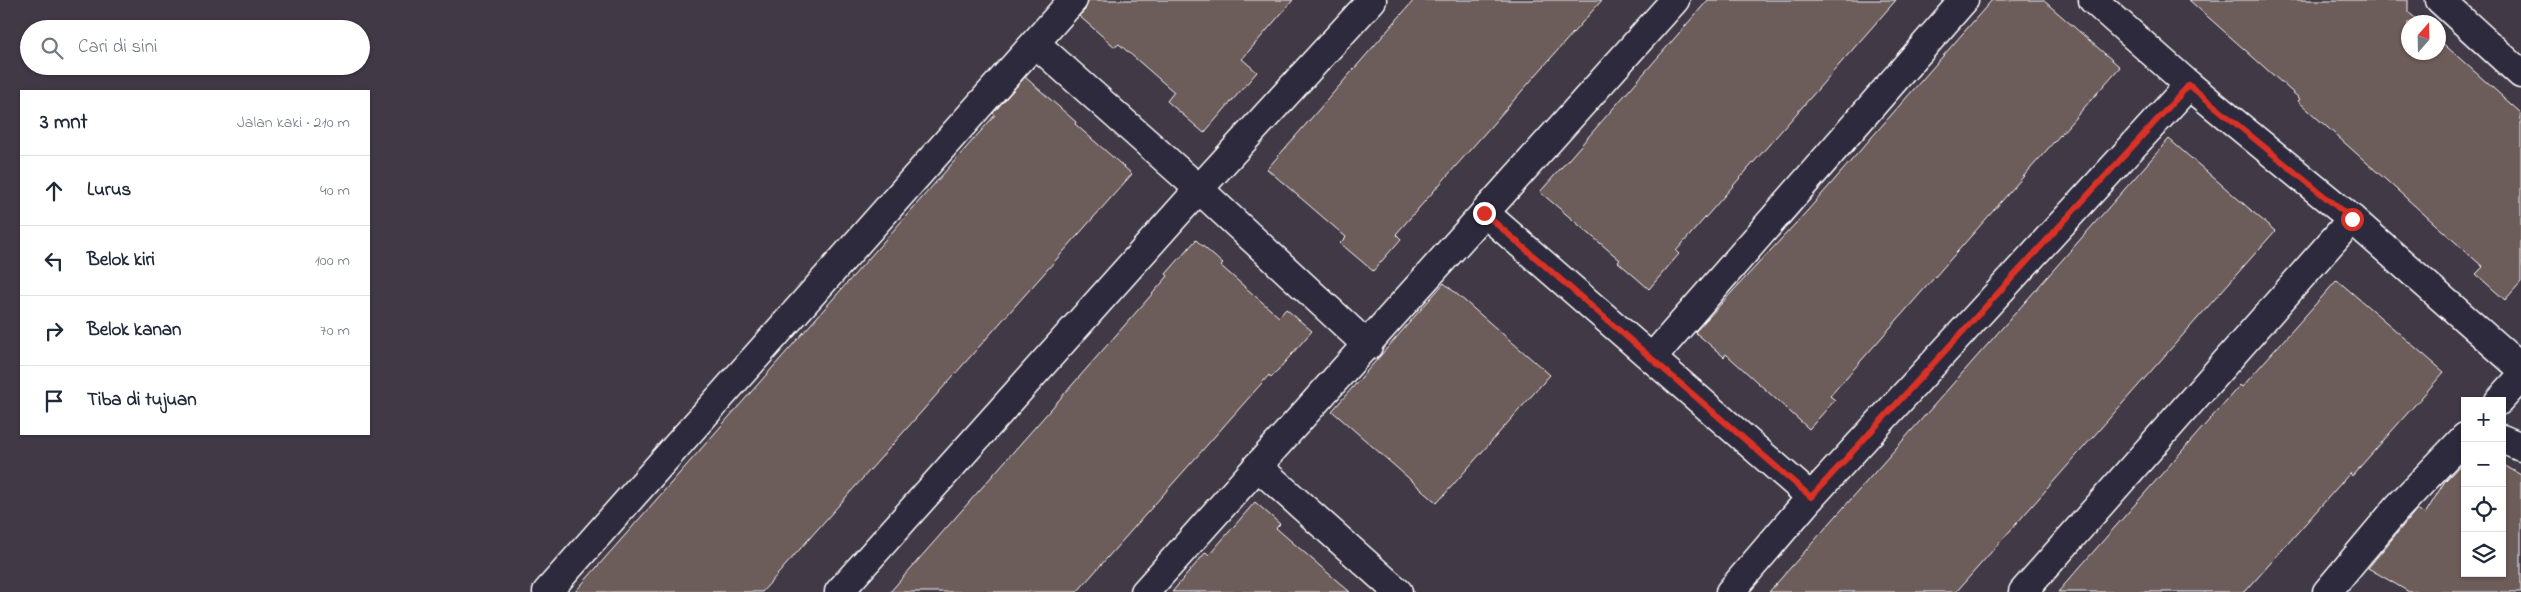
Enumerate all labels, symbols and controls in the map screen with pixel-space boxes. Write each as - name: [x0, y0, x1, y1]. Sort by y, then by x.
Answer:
- north arrow: [2401, 15, 2446, 60]
- search box: [20, 20, 370, 75]
- icon: search: [38, 34, 66, 62]
- text: Cari di sini: [78, 34, 157, 61]
- text: 3 mnt: [40, 108, 88, 138]
- text: Jalan kaki · 210 m: [237, 111, 350, 135]
- icon: ahead: [40, 177, 68, 205]
- text: Lurus: [87, 177, 131, 204]
- text: 40 m: [320, 179, 350, 203]
- route end: [1473, 202, 1496, 225]
- route start: [2341, 208, 2364, 231]
- icon: left: [40, 247, 68, 275]
- text: Belok kiri: [87, 247, 155, 274]
- text: 100 m: [315, 249, 350, 273]
- icon: right: [40, 317, 68, 345]
- text: Belok kanan: [87, 317, 181, 344]
- text: 70 m: [320, 319, 350, 343]
- icon: arrive: [40, 387, 68, 415]
- text: Tiba di tujuan: [87, 387, 197, 414]
- map controls: [2461, 397, 2506, 577]
- button: +: [2461, 397, 2506, 442]
- button: −: [2461, 442, 2506, 487]
- button: locate: [2461, 487, 2506, 532]
- button: layers: [2461, 532, 2506, 577]

